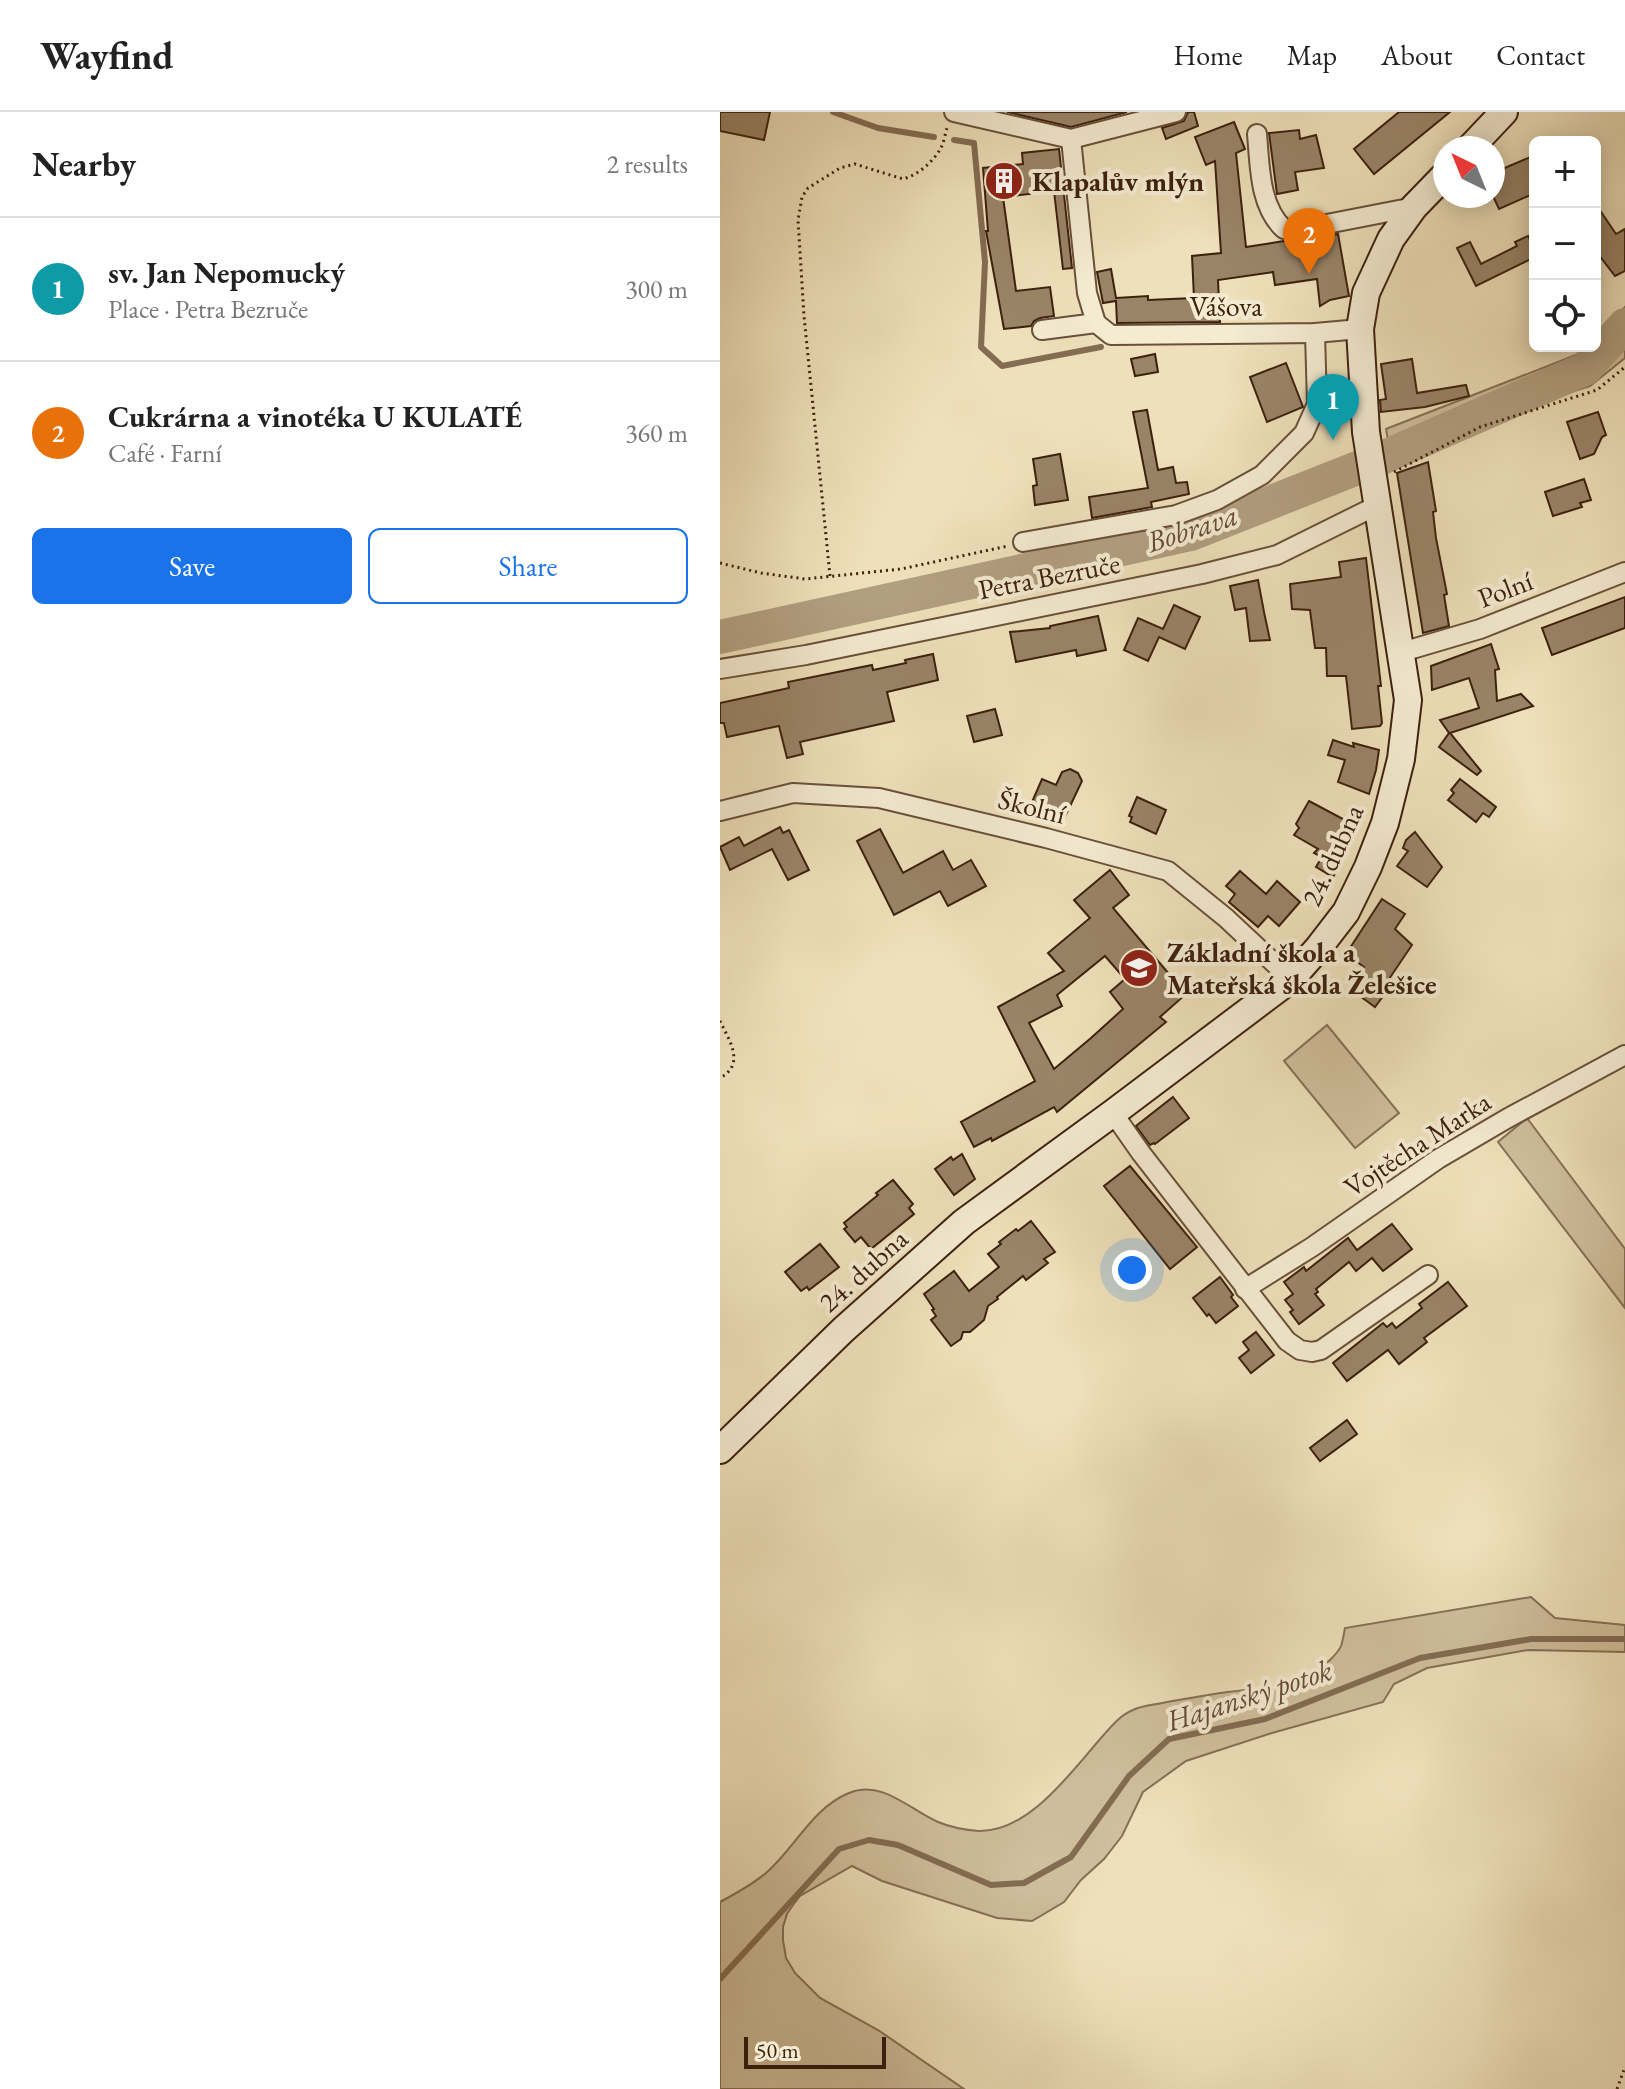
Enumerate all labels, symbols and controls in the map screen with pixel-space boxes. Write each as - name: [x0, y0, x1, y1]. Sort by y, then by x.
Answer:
- text: Wayfind: [40, 31, 174, 80]
- text: Home: [1173, 37, 1243, 73]
- text: Map: [1287, 37, 1337, 73]
- text: About: [1381, 37, 1452, 73]
- text: Contact: [1496, 37, 1585, 73]
- north arrow: [1433, 136, 1505, 208]
- map controls: [1529, 136, 1601, 352]
- button: +: [1529, 136, 1601, 208]
- text: Nearby: [32, 142, 136, 186]
- text: 2 results: [607, 147, 688, 181]
- building icon: Klapalův mlýn: [983, 160, 1025, 202]
- place label: Klapalův mlýn: [1032, 163, 1204, 199]
- pin: 2: [1283, 208, 1335, 274]
- button: −: [1529, 208, 1601, 280]
- text: sv. Jan Nepomucký: [108, 253, 345, 292]
- text: 1: [51, 272, 65, 306]
- text: 300 m: [625, 272, 688, 306]
- button: locate: [1529, 280, 1601, 352]
- street label: Vášova: [1190, 288, 1263, 324]
- text: Place · Petra Bezruče: [108, 292, 308, 326]
- pin: 1: [1307, 374, 1359, 440]
- text: Cukrárna a vinotéka U KULATÉ: [108, 397, 522, 436]
- text: 2: [51, 416, 65, 450]
- text: 360 m: [625, 416, 688, 450]
- text: Café · Farní: [108, 436, 222, 470]
- water label: Bobrava: [1141, 495, 1242, 561]
- button: Save: [32, 528, 352, 604]
- button: Share: [368, 528, 688, 604]
- street label: Petra Bezruče: [975, 545, 1123, 607]
- street label: Polní: [1472, 562, 1538, 616]
- street label: Školní: [995, 780, 1069, 832]
- street label: 24. dubna: [1293, 798, 1372, 912]
- place label: Základní škola a Mateřská škola Želešice: [1167, 934, 1437, 1002]
- school or university icon: Základní škola a Mateřská škola Želešice: [1118, 947, 1160, 989]
- street label: Vojtěcha Marka: [1337, 1083, 1498, 1205]
- street label: 24. dubna: [811, 1220, 916, 1320]
- your location: [1112, 1250, 1152, 1290]
- water label: Hajanský potok: [1160, 1650, 1337, 1740]
- scale bar: [744, 2033, 886, 2069]
- text: 50 m: [756, 2036, 799, 2065]

